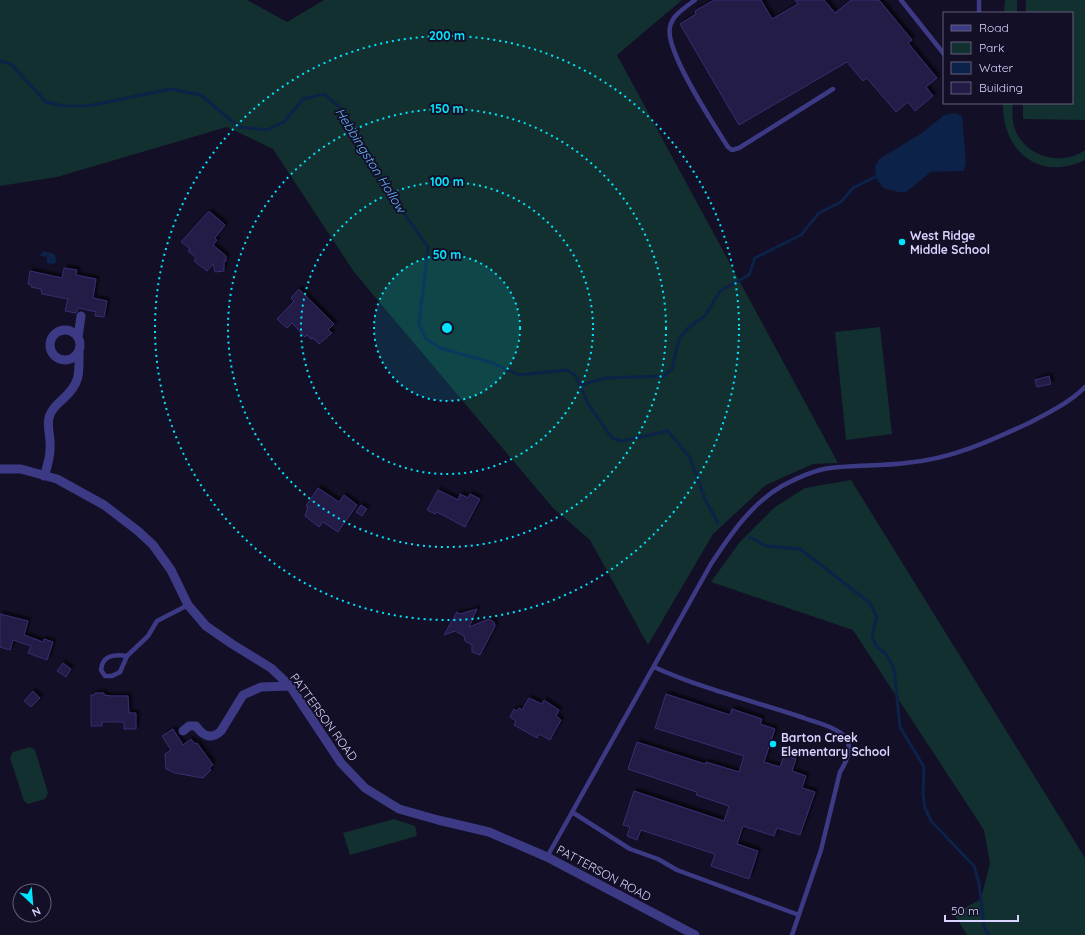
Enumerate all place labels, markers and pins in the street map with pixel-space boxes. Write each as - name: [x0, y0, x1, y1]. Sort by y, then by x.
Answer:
- place label: West Ridge Middle School: [910, 228, 990, 257]
- marker: West Ridge Middle School: [897, 237, 907, 247]
- centre of rings: [440, 321, 454, 335]
- place label: Barton Creek Elementary School: [781, 730, 890, 759]
- marker: Barton Creek Elementary School: [768, 739, 778, 749]

